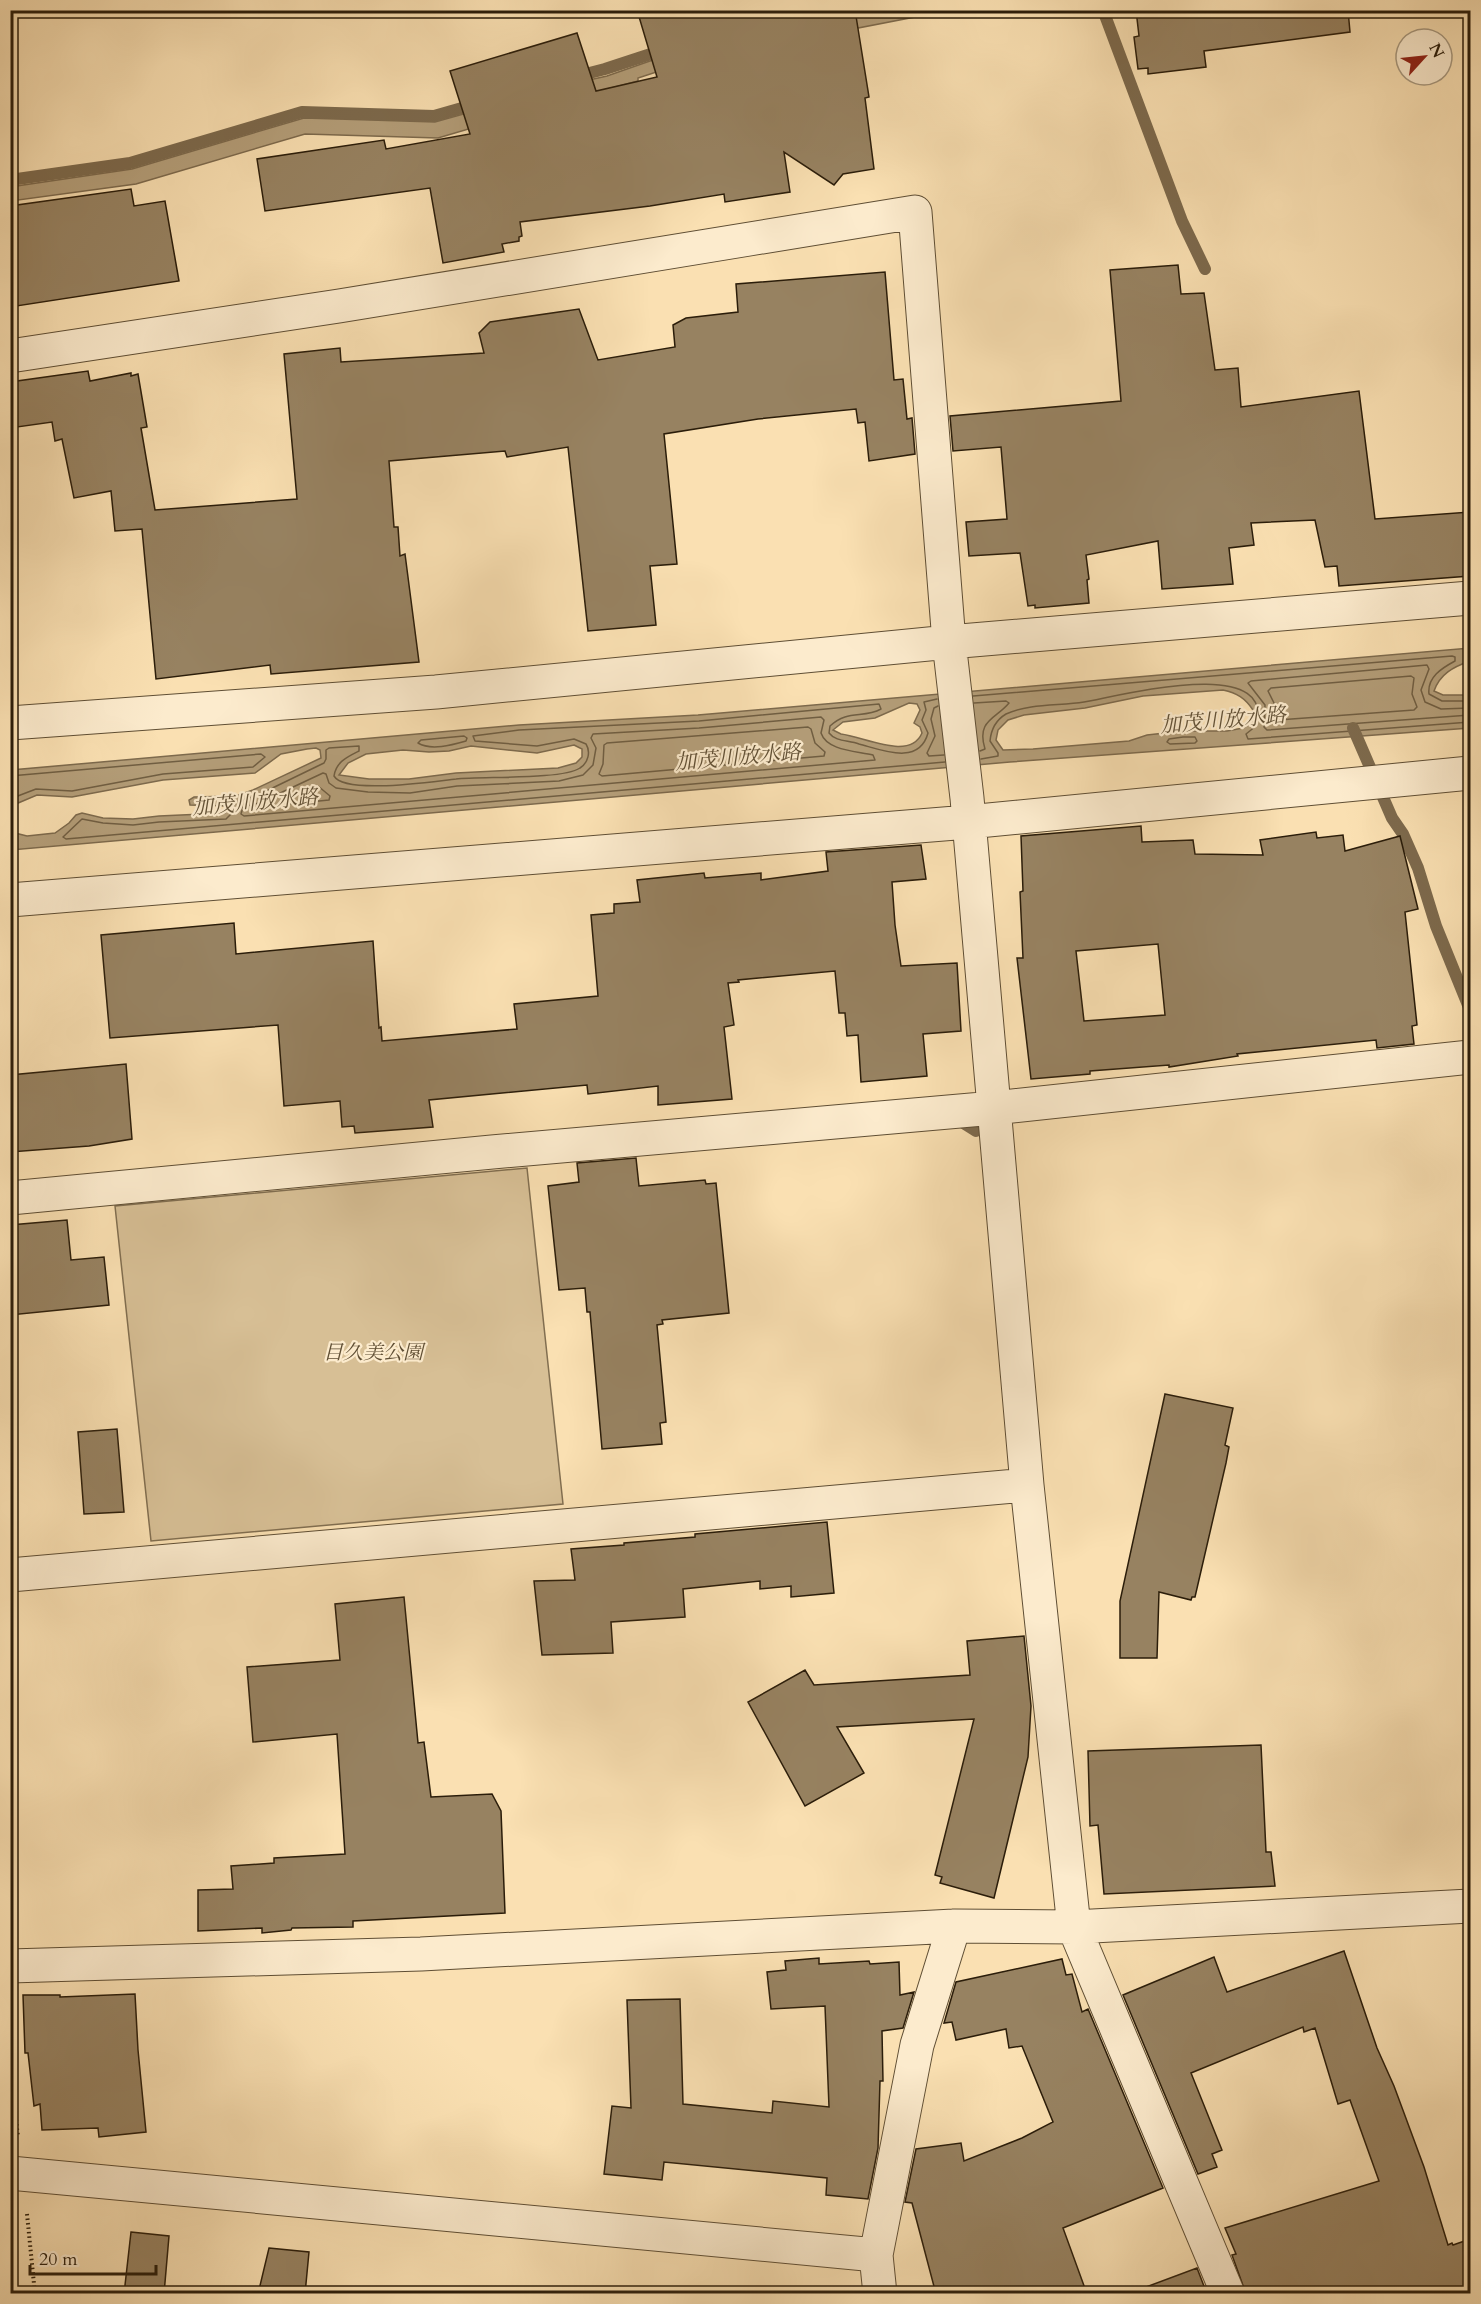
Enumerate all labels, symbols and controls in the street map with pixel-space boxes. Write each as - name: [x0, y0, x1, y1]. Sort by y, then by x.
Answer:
- north arrow: [1394, 27, 1454, 87]
- text: N: [1424, 39, 1449, 62]
- water label: 加茂川放水路: [1159, 700, 1289, 740]
- water label: 加茂川放水路: [674, 737, 804, 777]
- water label: 加茂川放水路: [191, 782, 321, 822]
- park label: 目久美公園: [323, 1339, 426, 1366]
- scale bar: [30, 2238, 156, 2276]
- text: 20 m: [39, 2247, 78, 2272]

